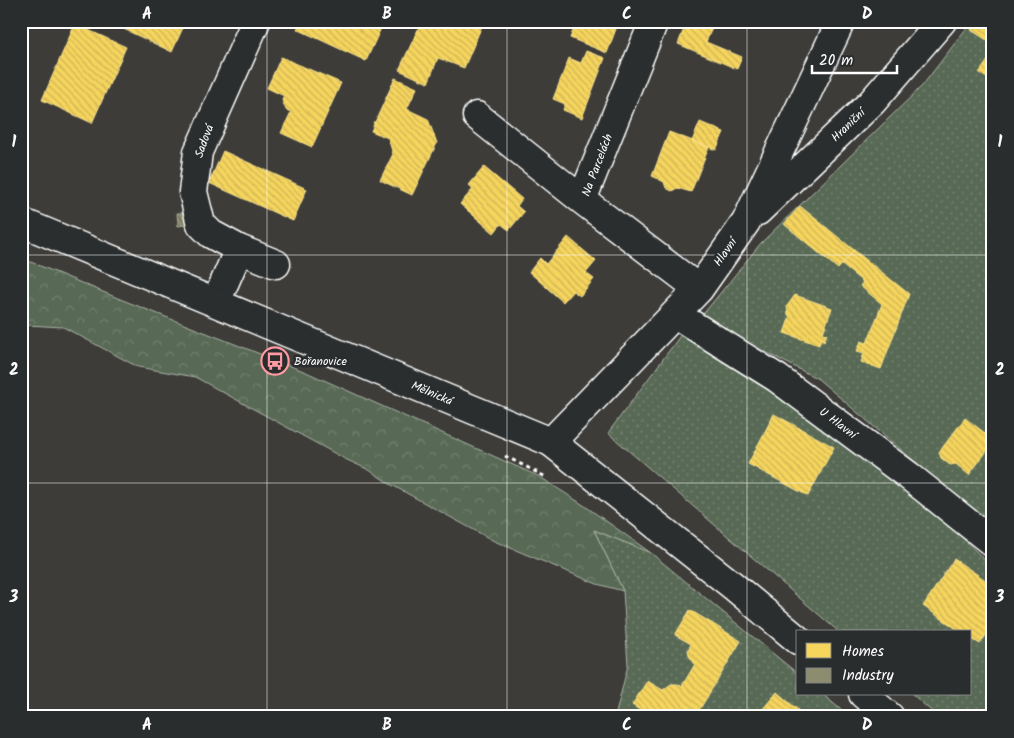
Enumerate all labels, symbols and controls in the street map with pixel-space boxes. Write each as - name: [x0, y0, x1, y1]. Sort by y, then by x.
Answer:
- text: A: [142, 2, 152, 27]
- text: B: [382, 2, 392, 27]
- text: C: [622, 2, 632, 27]
- text: D: [862, 2, 873, 27]
- scale bar: [812, 42, 896, 74]
- text: 20 m: [819, 49, 853, 73]
- street label: Hraniční: [827, 103, 871, 147]
- street label: Sadová: [190, 121, 220, 160]
- text: 1: [12, 130, 17, 155]
- text: 1: [998, 130, 1003, 155]
- street label: Na Parcelách: [577, 131, 618, 199]
- street label: Hlavní: [709, 232, 743, 270]
- bus stop icon: Bořanovice: [260, 346, 290, 376]
- place label: Bořanovice: [294, 352, 348, 371]
- text: 2: [9, 358, 19, 383]
- text: 2: [995, 358, 1005, 383]
- street label: Mělnická: [408, 376, 457, 411]
- street label: U Hlavní: [815, 403, 862, 445]
- text: 3: [9, 585, 19, 610]
- text: 3: [995, 585, 1005, 610]
- legend: [796, 630, 972, 696]
- text: Homes: [842, 640, 885, 664]
- text: Industry: [842, 664, 895, 688]
- text: A: [142, 713, 152, 738]
- text: B: [382, 713, 392, 738]
- text: C: [622, 713, 632, 738]
- text: D: [862, 713, 873, 738]

